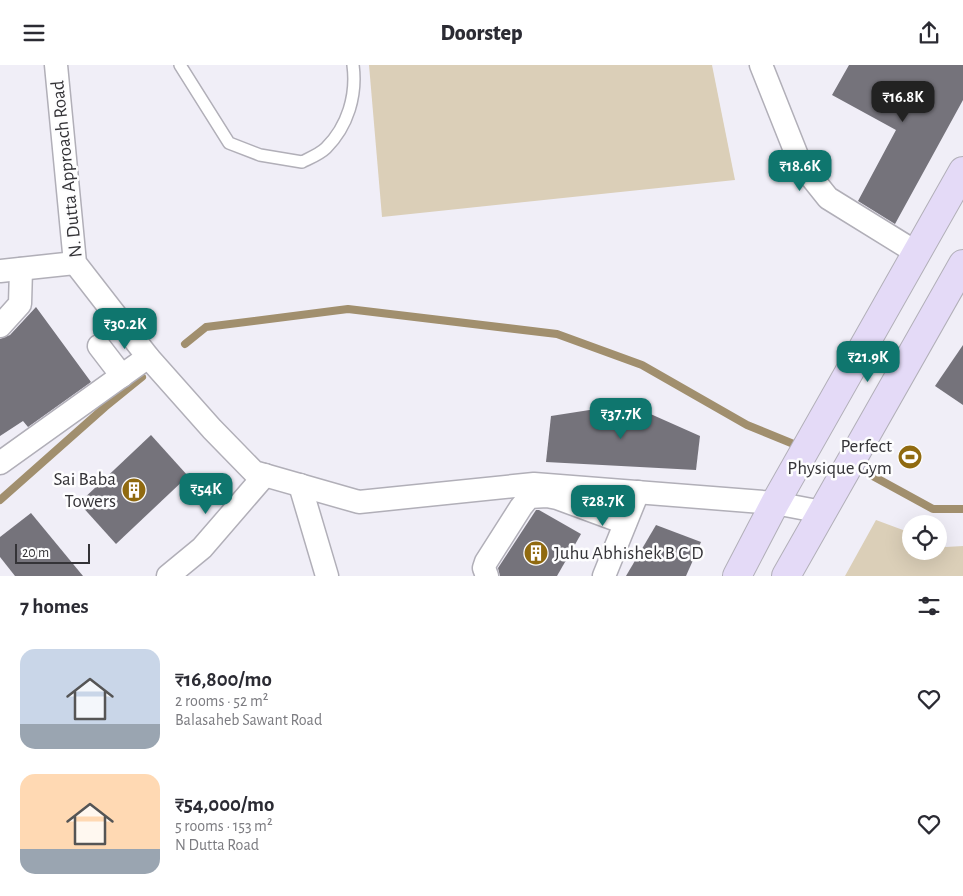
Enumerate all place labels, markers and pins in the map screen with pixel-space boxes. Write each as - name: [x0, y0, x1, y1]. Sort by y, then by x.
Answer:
- pin: ₹16.8K: [862, 80, 944, 123]
- pin: ₹18.6K: [759, 149, 841, 192]
- pin: ₹30.2K: [84, 307, 166, 350]
- pin: ₹21.9K: [827, 341, 909, 383]
- pin: ₹37.7K: [580, 397, 662, 440]
- place label: Perfect Physique Gym: [787, 437, 892, 478]
- sports icon: Perfect Physique Gym: [897, 444, 923, 470]
- place label: Sai Baba Towers: [53, 470, 116, 511]
- pin: ₹54K: [176, 473, 236, 515]
- building icon: Sai Baba Towers: [121, 477, 147, 503]
- pin: ₹28.7K: [562, 485, 644, 527]
- building icon: Juhu Abhishek B C D: [523, 540, 549, 566]
- place label: Juhu Abhishek B C D: [554, 544, 703, 563]

